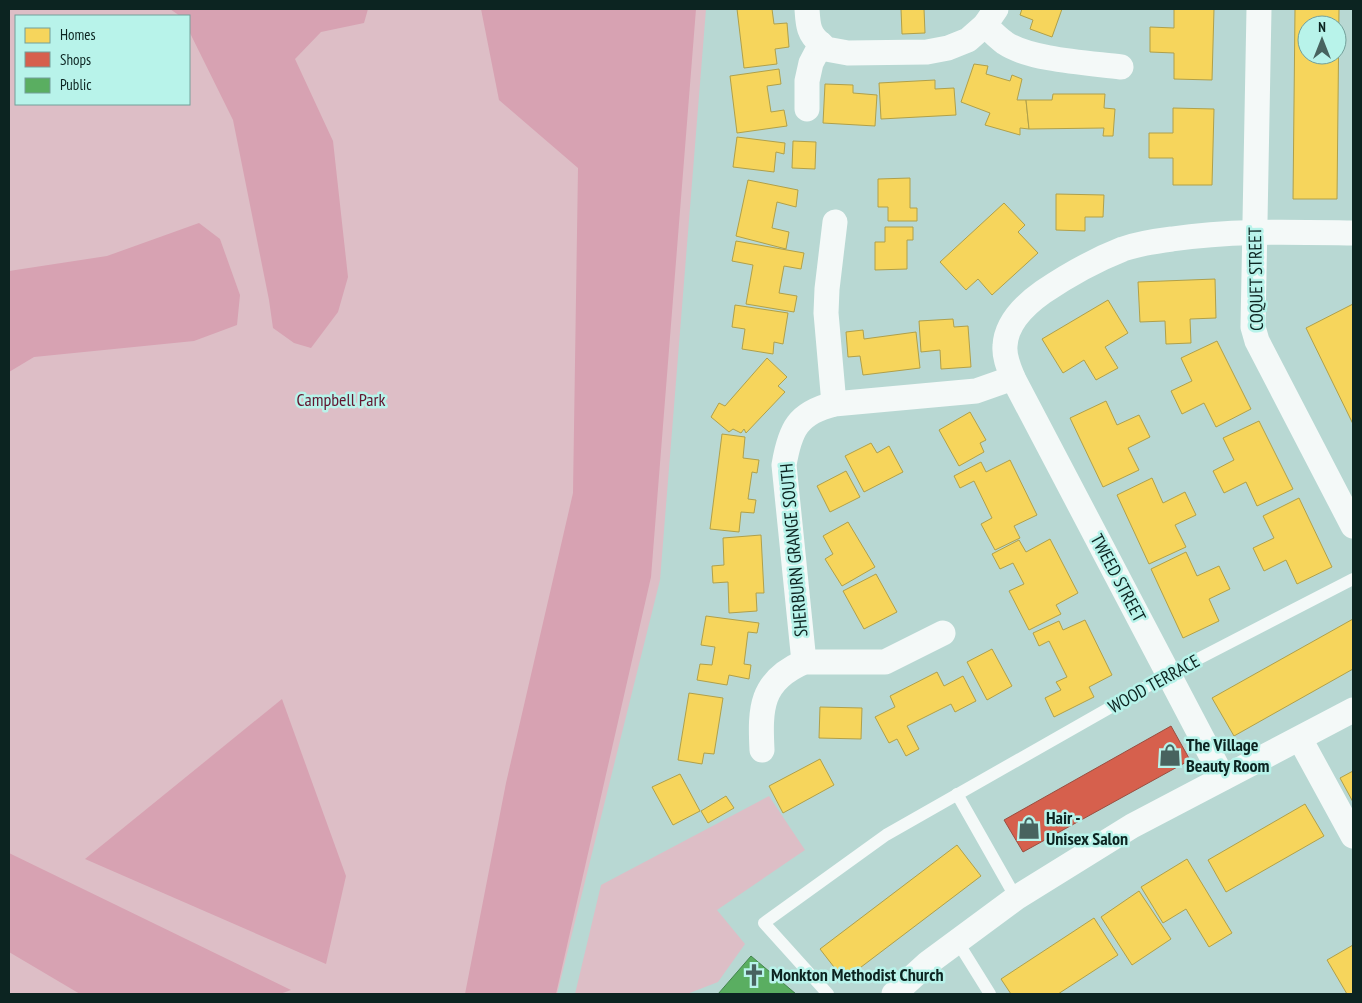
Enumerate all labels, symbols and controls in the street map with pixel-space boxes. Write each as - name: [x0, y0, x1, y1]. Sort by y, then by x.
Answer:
- legend: [15, 15, 190, 105]
- north arrow: [1297, 15, 1347, 65]
- text: N: [1318, 18, 1326, 36]
- text: Homes: [60, 25, 96, 44]
- text: Shops: [60, 50, 91, 69]
- text: Public: [60, 75, 92, 94]
- street label: COQUET STREET: [1243, 227, 1268, 331]
- park label: Campbell Park: [297, 388, 385, 411]
- street label: SHERBURN GRANGE SOUTH: [774, 462, 813, 638]
- street label: TWEED STREET: [1086, 530, 1151, 626]
- street label: WOOD TERRACE: [1104, 649, 1204, 718]
- place label: The Village Beauty Room: [1186, 733, 1270, 777]
- shop icon: The Village Beauty Room: [1157, 742, 1183, 768]
- place label: Hair - Unisex Salon: [1046, 806, 1128, 850]
- shop icon: Hair - Unisex Salon: [1016, 815, 1042, 841]
- church icon: Monkton Methodist Church: [741, 962, 767, 988]
- place label: Monkton Methodist Church: [771, 963, 944, 986]

